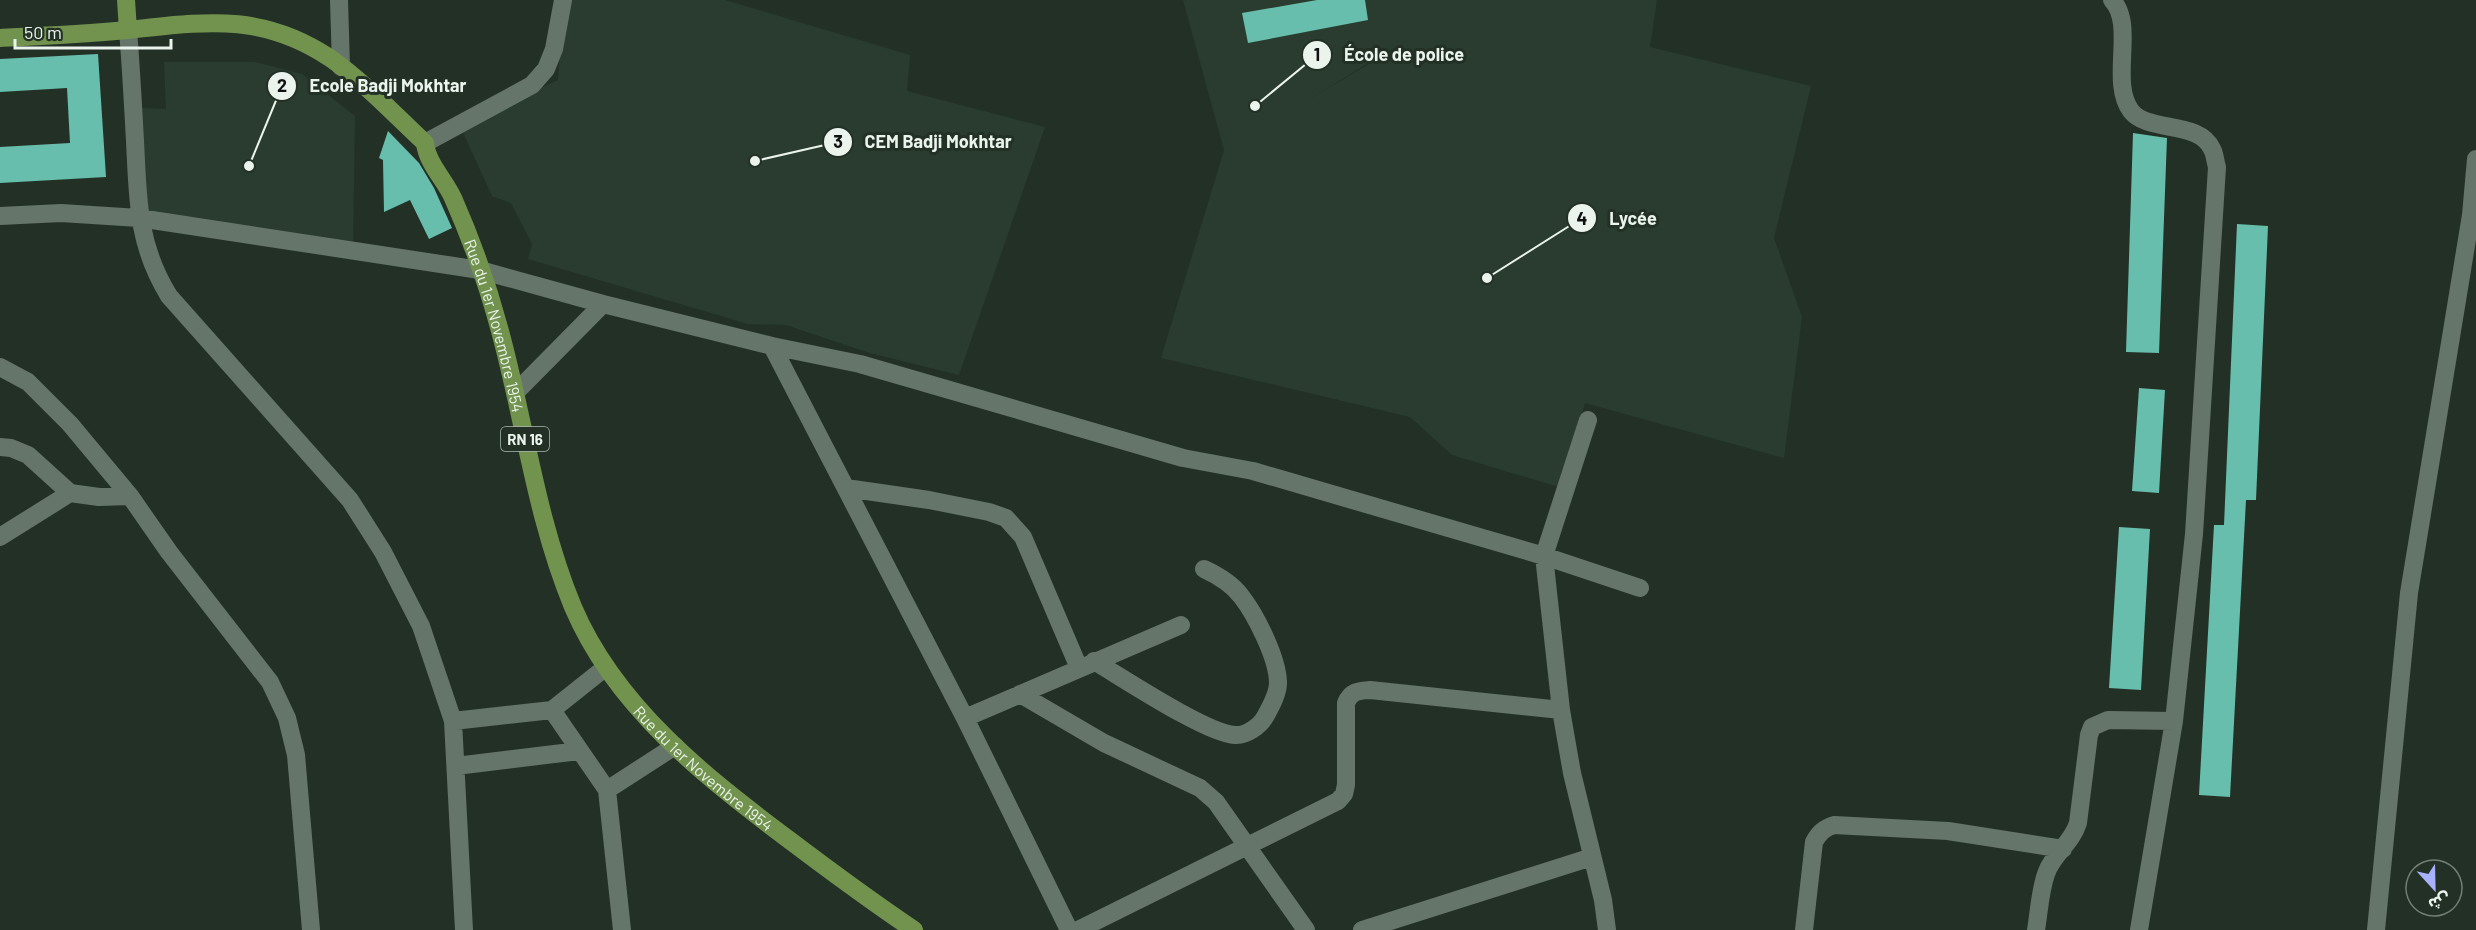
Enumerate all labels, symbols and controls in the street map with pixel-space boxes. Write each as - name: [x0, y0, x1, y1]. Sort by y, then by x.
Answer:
- scale bar: [15, 12, 171, 50]
- text: 50 m: [24, 21, 62, 43]
- callout: École de police: [1302, 37, 1477, 73]
- text: 1: [1314, 43, 1320, 65]
- text: École de police: [1344, 43, 1464, 65]
- callout: Ecole Badji Mokhtar: [267, 68, 478, 104]
- text: 2: [277, 74, 287, 96]
- text: Ecole Badji Mokhtar: [309, 74, 467, 96]
- callout: CEM Badji Mokhtar: [823, 124, 1024, 160]
- text: 3: [833, 130, 843, 152]
- text: CEM Badji Mokhtar: [864, 130, 1012, 152]
- callout: Lycée: [1567, 200, 1668, 236]
- text: 4: [1577, 207, 1588, 229]
- text: Lycée: [1609, 207, 1657, 229]
- street label: Rue du 1er Novembre 1954: [461, 236, 529, 414]
- road number: RN 16: [501, 427, 549, 451]
- street label: Rue du 1er Novembre 1954: [630, 701, 777, 834]
- north arrow: [2404, 858, 2464, 918]
- text: ش: [2426, 889, 2454, 915]

